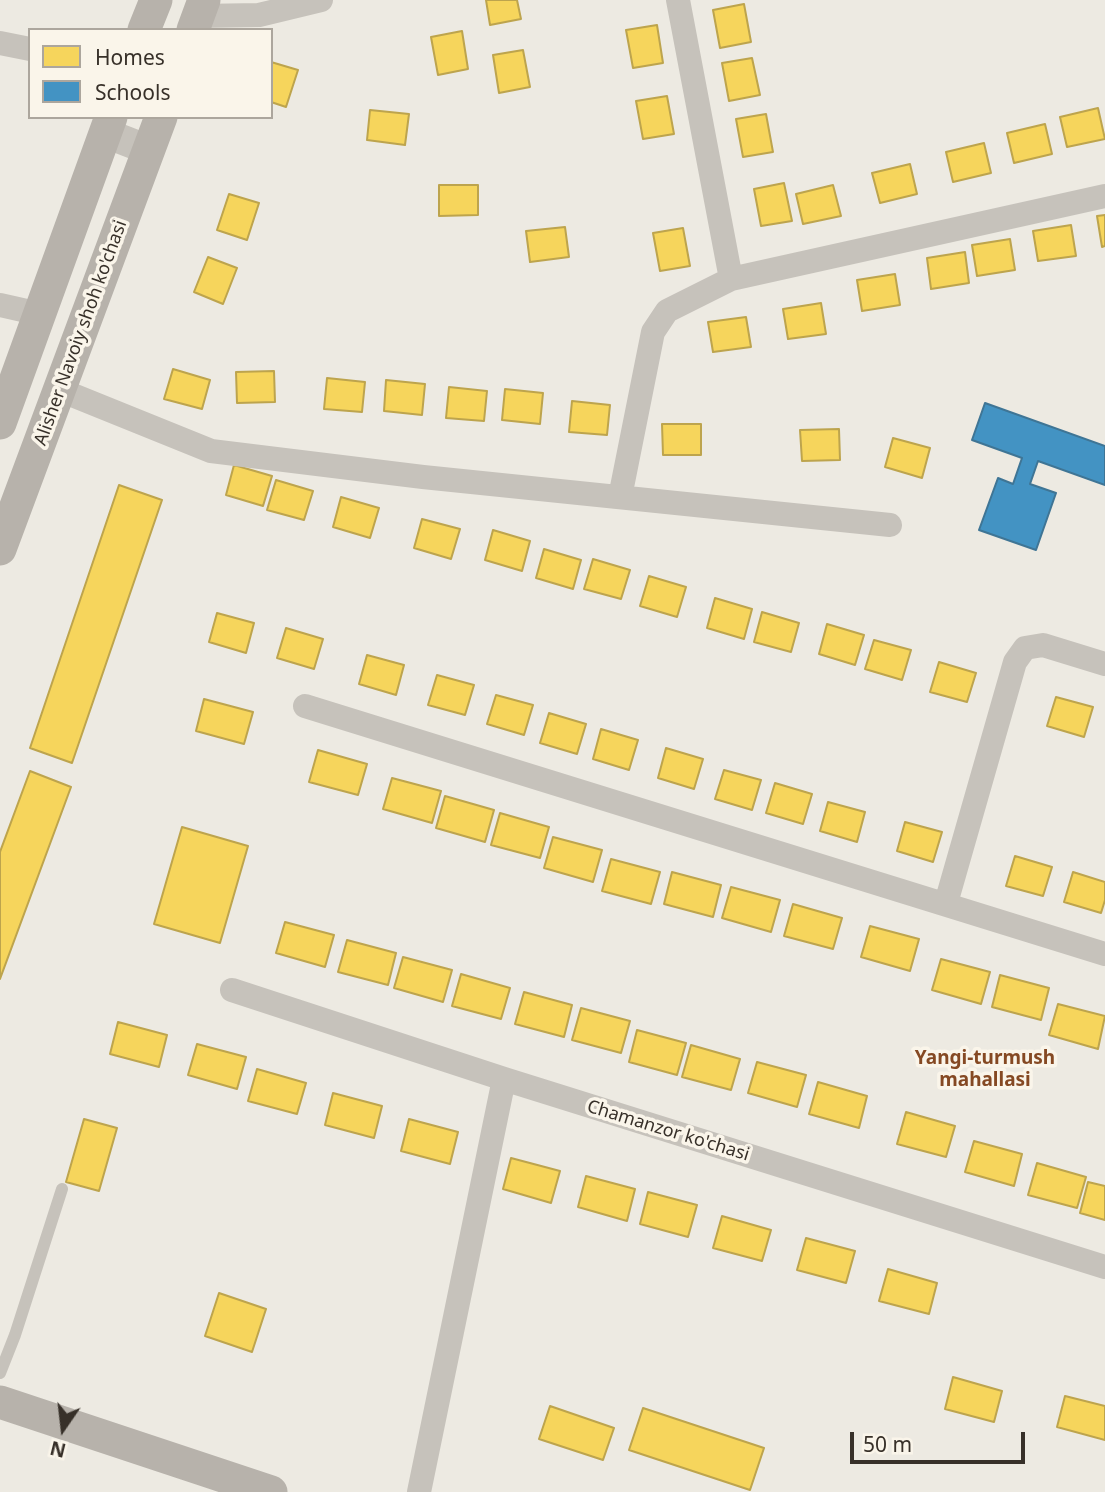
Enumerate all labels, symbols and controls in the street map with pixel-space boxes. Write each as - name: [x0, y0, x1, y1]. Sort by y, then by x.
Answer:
- legend: [28, 28, 273, 119]
- text: Homes: [95, 43, 165, 71]
- text: Schools: [95, 78, 170, 106]
- street label: Alisher Navoiy shoh ko'chasi: [30, 217, 132, 449]
- district label: Yangi-turmush mahallasi: [915, 1048, 1055, 1092]
- street label: Chamanzor ko'chasi: [584, 1096, 752, 1166]
- north arrow: [28, 1394, 98, 1464]
- scale bar: [853, 1418, 1028, 1462]
- text: 50 m: [863, 1430, 912, 1458]
- text: N: [47, 1435, 69, 1464]

